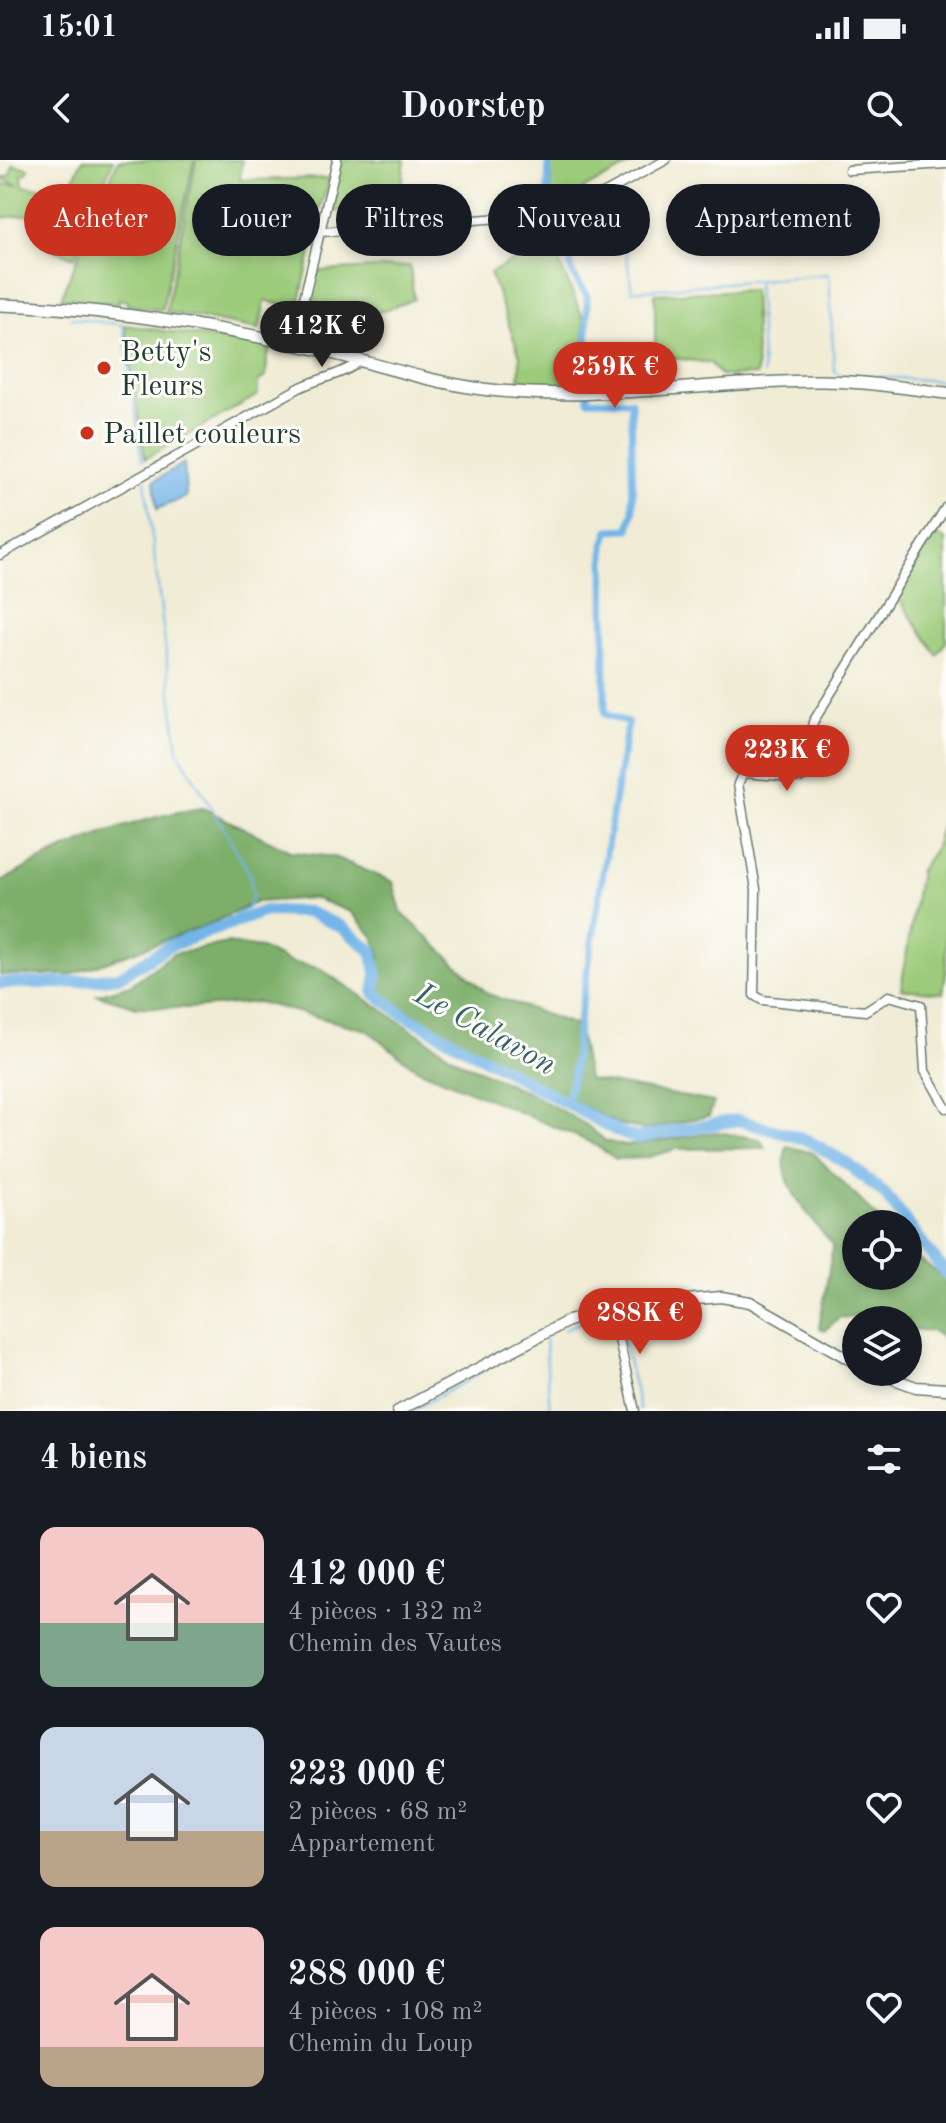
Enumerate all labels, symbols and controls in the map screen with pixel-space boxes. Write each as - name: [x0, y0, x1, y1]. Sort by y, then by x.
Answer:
- text: 15:01: [40, 13, 118, 43]
- icon: back: [40, 86, 84, 130]
- icon: search: [862, 86, 906, 130]
- text: Doorstep: [400, 90, 546, 126]
- chip: Acheter: [24, 184, 176, 256]
- chip: Louer: [192, 184, 320, 256]
- chip: Filtres: [336, 184, 472, 256]
- chip: Nouveau: [488, 184, 650, 256]
- chip: Appartement: [666, 184, 880, 256]
- pin: 412K €: [257, 301, 387, 369]
- text: 412K €: [278, 314, 366, 340]
- place label: Betty's Fleurs: [120, 338, 212, 402]
- pin: 259K €: [550, 342, 680, 410]
- text: 259K €: [571, 355, 659, 381]
- marker: Betty's Fleurs: [95, 359, 113, 377]
- place label: Paillet couleurs: [103, 420, 301, 450]
- marker: Paillet couleurs: [78, 424, 96, 442]
- pin: 223K €: [722, 725, 852, 793]
- text: 223K €: [743, 738, 831, 764]
- water label: Le Calavon: [408, 978, 561, 1083]
- map controls: [842, 1210, 922, 1386]
- button: locate: [842, 1210, 922, 1290]
- pin: 288K €: [575, 1288, 705, 1356]
- text: 288K €: [596, 1301, 684, 1327]
- button: layers: [842, 1306, 922, 1386]
- icon: filters: [862, 1437, 906, 1481]
- text: 4 biens: [40, 1442, 147, 1476]
- text: 412 000 €: [288, 1558, 445, 1592]
- icon: home: [104, 1559, 200, 1655]
- icon: heart: [862, 1585, 906, 1629]
- text: 4 pièces · 132 m²: [288, 1599, 482, 1625]
- text: Chemin des Vautes: [288, 1631, 502, 1657]
- text: 223 000 €: [288, 1758, 445, 1792]
- icon: home: [104, 1759, 200, 1855]
- icon: heart: [862, 1785, 906, 1829]
- text: 2 pièces · 68 m²: [288, 1799, 467, 1825]
- text: Appartement: [288, 1831, 435, 1857]
- text: 288 000 €: [288, 1958, 445, 1992]
- icon: home: [104, 1959, 200, 2055]
- icon: heart: [862, 1985, 906, 2029]
- text: 4 pièces · 108 m²: [288, 1999, 482, 2025]
- text: Chemin du Loup: [288, 2031, 473, 2057]

